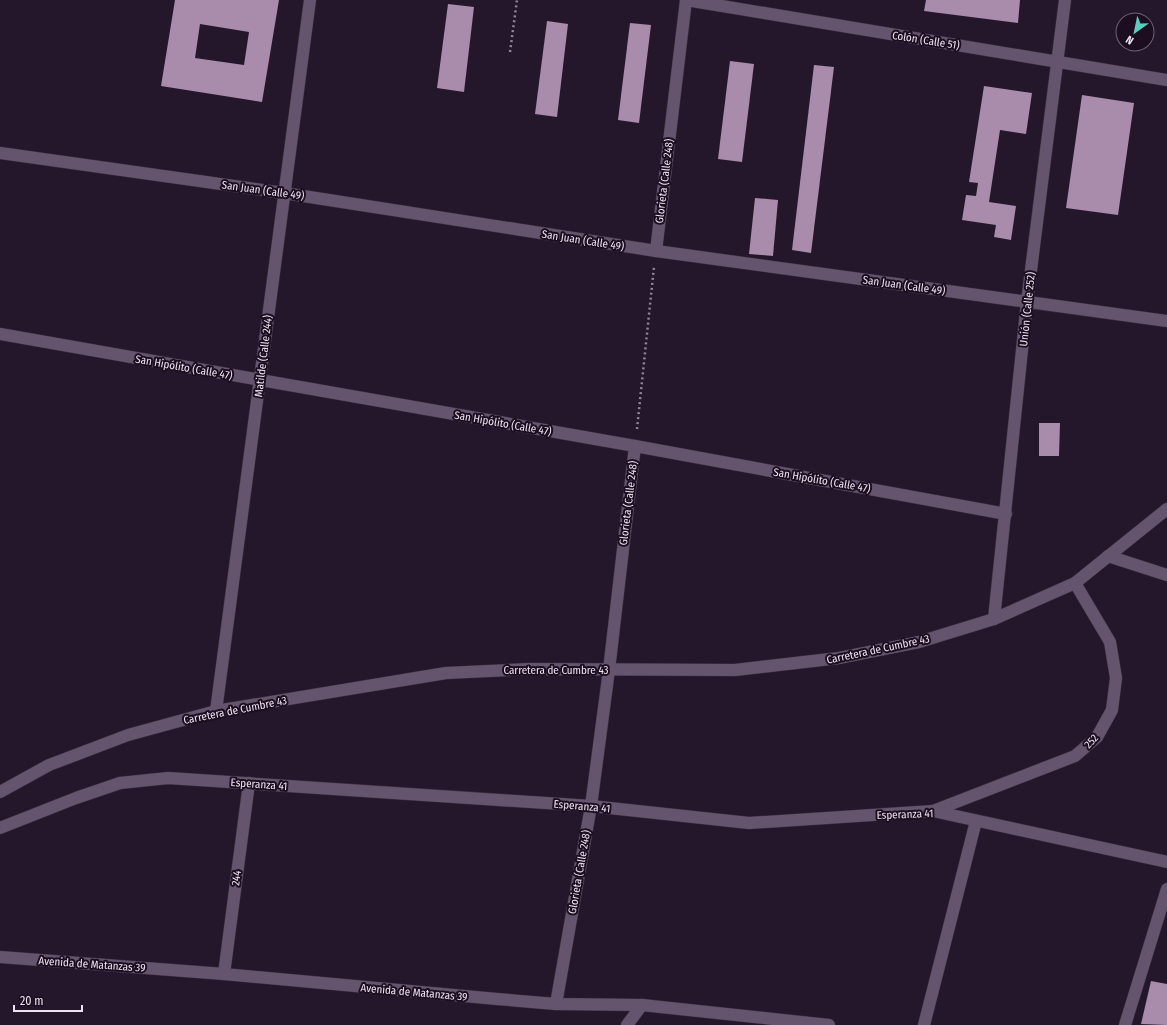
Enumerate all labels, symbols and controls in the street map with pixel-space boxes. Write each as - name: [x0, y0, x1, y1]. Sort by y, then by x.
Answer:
- north arrow: [1115, 12, 1155, 52]
- street label: Colón (Calle 51): [891, 29, 961, 52]
- text: N: [1124, 33, 1136, 47]
- street label: Glorieta (Calle 248): [653, 138, 676, 224]
- street label: San Juan (Calle 49): [221, 178, 305, 203]
- street label: San Juan (Calle 49): [541, 228, 625, 253]
- street label: Unión (Calle 252): [1017, 271, 1038, 347]
- street label: San Juan (Calle 49): [862, 273, 946, 298]
- street label: Matilde (Calle 244): [252, 314, 275, 398]
- street label: San Hipólito (Calle 47): [134, 353, 233, 382]
- street label: San Hipólito (Calle 47): [453, 409, 552, 438]
- street label: Glorieta (Calle 248): [617, 460, 640, 546]
- street label: San Hipólito (Calle 47): [772, 466, 871, 495]
- street label: Carretera de Cumbre 43: [825, 632, 931, 667]
- street label: Carretera de Cumbre 43: [503, 664, 609, 677]
- street label: Carretera de Cumbre 43: [182, 694, 288, 727]
- street label: 252: [1082, 731, 1101, 751]
- street label: Esperanza 41: [230, 776, 288, 793]
- street label: Esperanza 41: [553, 798, 611, 815]
- street label: Esperanza 41: [876, 807, 934, 822]
- street label: Glorieta (Calle 248): [566, 829, 593, 915]
- street label: 244: [229, 869, 244, 887]
- street label: Avenida de Matanzas 39: [38, 954, 146, 975]
- street label: Avenida de Matanzas 39: [360, 981, 468, 1004]
- scale bar: [14, 987, 82, 1013]
- text: 20 m: [20, 994, 44, 1008]

